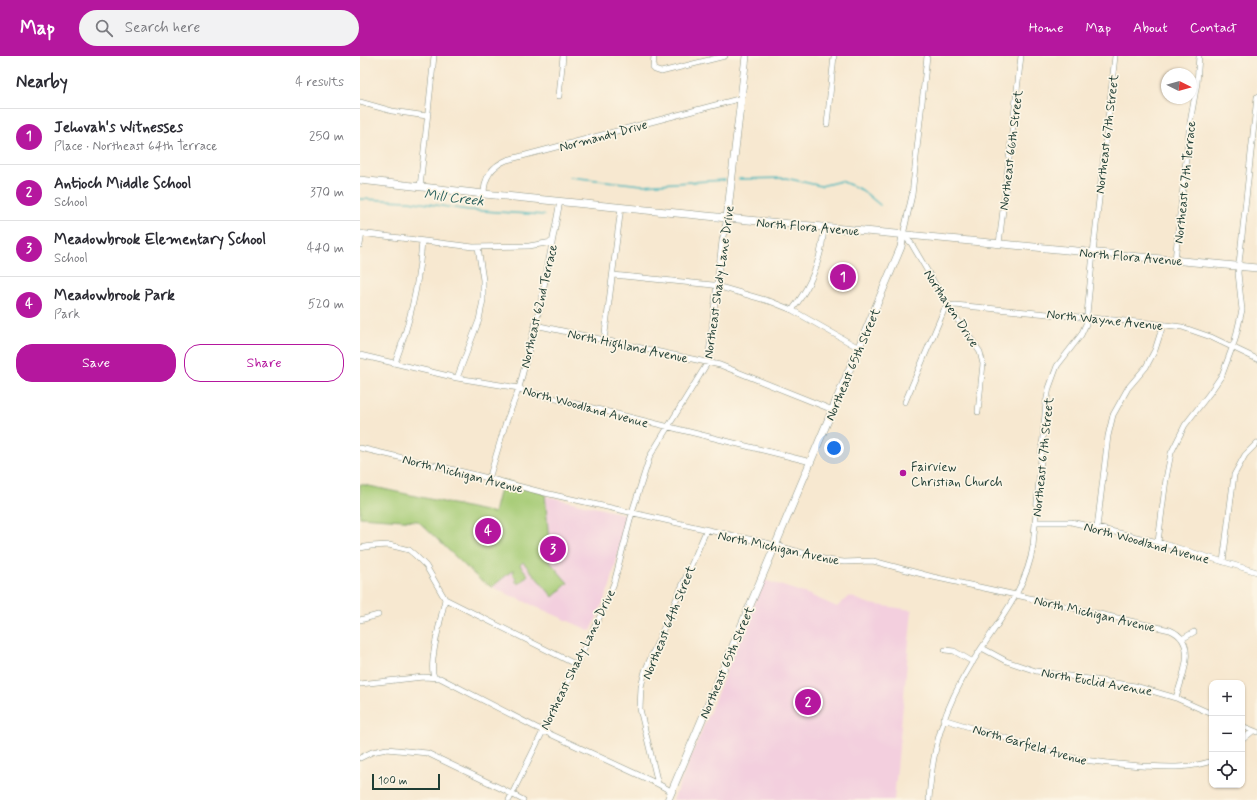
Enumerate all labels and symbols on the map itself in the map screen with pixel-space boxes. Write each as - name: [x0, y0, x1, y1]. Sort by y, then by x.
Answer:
- north arrow: [1161, 68, 1197, 104]
- street label: Northeast 67th Street: [1092, 73, 1123, 195]
- street label: Northeast 66th Street: [996, 89, 1027, 211]
- street label: Normandy Drive: [557, 116, 650, 156]
- street label: Northeast 67th Terrace: [1171, 120, 1200, 244]
- water label: Mill Creek: [423, 185, 485, 211]
- street label: Northeast Shady Lane Drive: [700, 204, 739, 360]
- street label: North Flora Avenue: [756, 215, 860, 240]
- street label: Northeast 62nd Terrace: [517, 243, 562, 370]
- street label: North Flora Avenue: [1079, 245, 1183, 270]
- pin: 1: [830, 262, 856, 292]
- street label: Northaven Drive: [919, 267, 982, 351]
- street label: Northeast 65th Street: [822, 305, 885, 423]
- street label: North Wayne Avenue: [1046, 306, 1164, 335]
- street label: North Highland Avenue: [565, 325, 689, 369]
- street label: North Woodland Avenue: [521, 383, 650, 432]
- street label: Northeast 67th Street: [1029, 396, 1058, 518]
- your location: [824, 438, 844, 458]
- street label: North Michigan Avenue: [400, 451, 525, 498]
- place label: Fairview Christian Church: [911, 459, 1003, 491]
- marker: Fairview Christian Church: [898, 468, 908, 478]
- pin: 4: [475, 516, 501, 546]
- street label: North Woodland Avenue: [1082, 519, 1211, 568]
- street label: North Michigan Avenue: [716, 527, 841, 570]
- pin: 3: [540, 534, 566, 564]
- street label: Northeast 64th Street: [639, 563, 700, 682]
- street label: Northeast Shady Lane Drive: [537, 586, 620, 733]
- street label: North Michigan Avenue: [1032, 592, 1157, 637]
- street label: Northeast 65th Street: [696, 603, 759, 721]
- street label: North Euclid Avenue: [1040, 664, 1154, 701]
- pin: 2: [795, 687, 821, 717]
- street label: North Garfield Avenue: [971, 721, 1089, 770]
- scale bar: [372, 772, 440, 791]

